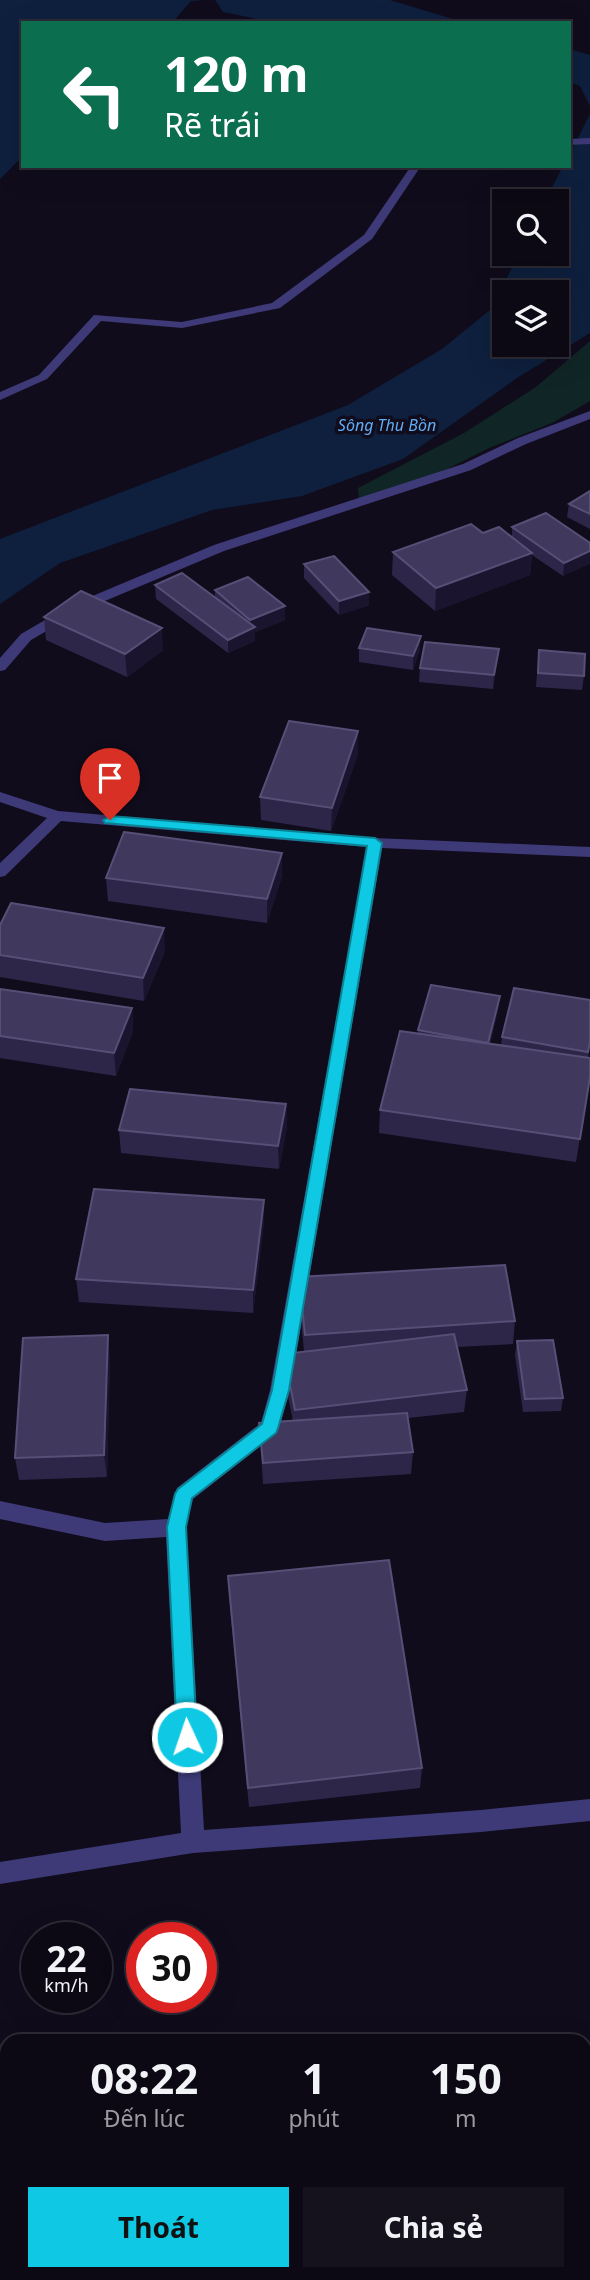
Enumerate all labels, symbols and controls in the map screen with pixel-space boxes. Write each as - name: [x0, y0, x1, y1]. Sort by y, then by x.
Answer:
- text: 120 m: [164, 40, 309, 106]
- icon: left: [49, 49, 140, 140]
- text: Rẽ trái: [164, 103, 261, 146]
- map controls: [492, 189, 569, 357]
- button: search: [492, 189, 569, 266]
- button: layers: [492, 280, 569, 357]
- water label: Sông Thu Bồn: [338, 414, 436, 436]
- pin: [80, 748, 140, 820]
- icon: arrive: [91, 759, 129, 797]
- position arrow: [150, 1700, 224, 1774]
- speed limit sign: 30: [126, 1922, 217, 2013]
- text: 22: [46, 1935, 87, 1982]
- text: km/h: [44, 1973, 89, 1997]
- text: 08:22: [90, 2049, 198, 2106]
- text: 1: [302, 2049, 326, 2106]
- text: 150: [430, 2049, 502, 2106]
- text: Đến lúc: [104, 2102, 185, 2134]
- text: phút: [288, 2102, 339, 2134]
- text: m: [455, 2102, 476, 2134]
- button: Thoát: [28, 2187, 289, 2267]
- button: Chia sẻ: [303, 2187, 564, 2267]

